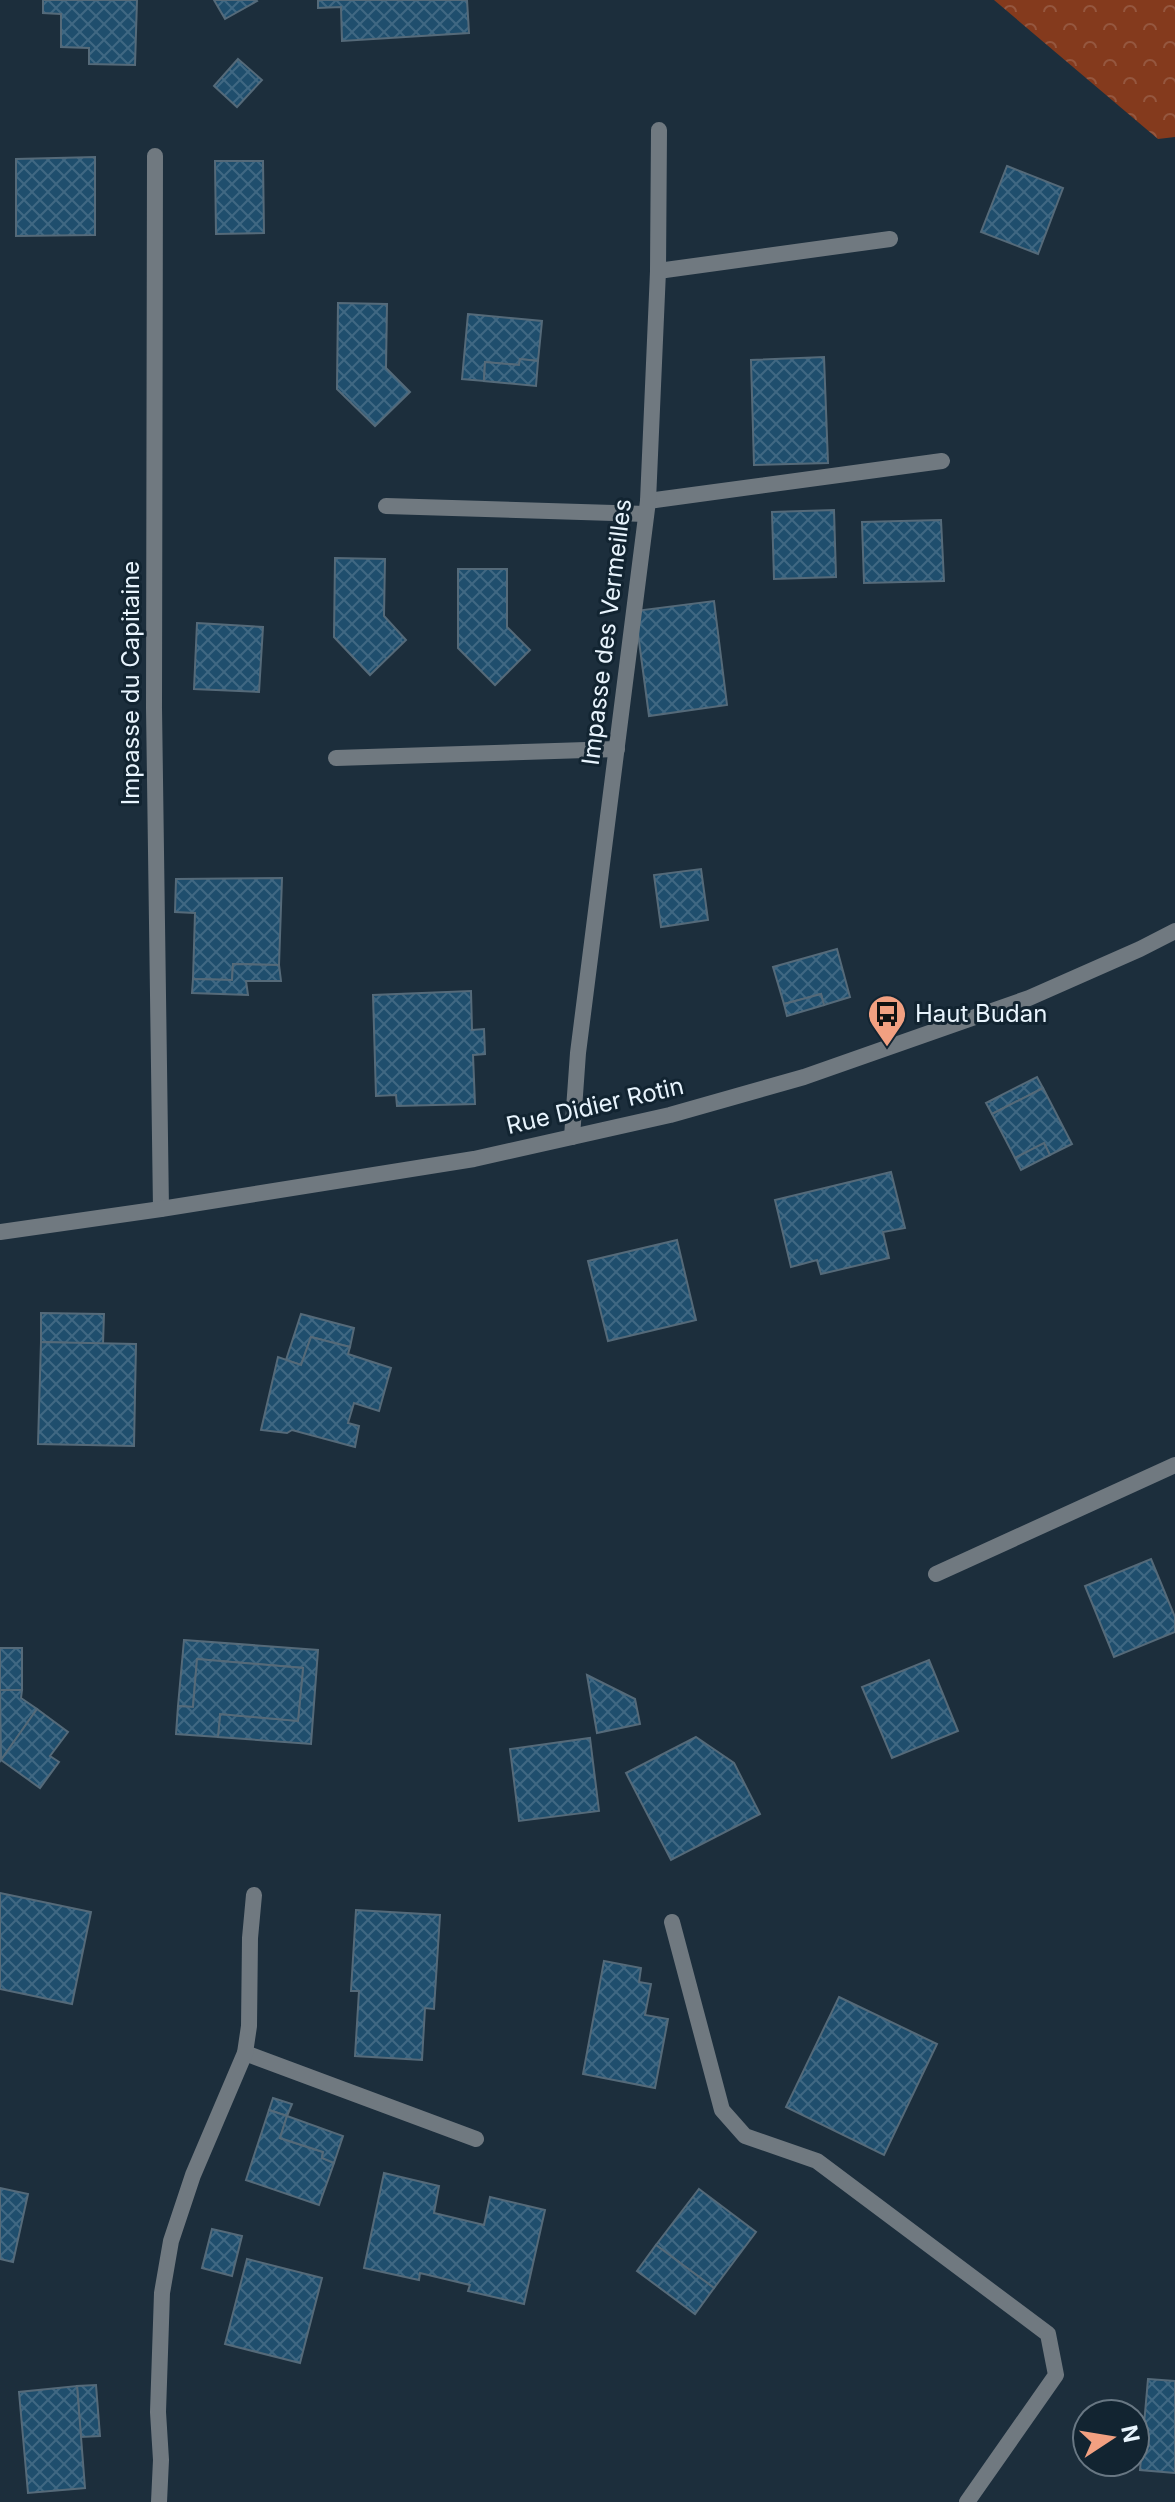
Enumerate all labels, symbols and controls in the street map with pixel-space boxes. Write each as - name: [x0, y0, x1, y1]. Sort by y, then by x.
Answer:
- street label: Impasse des Vermeilles: [576, 497, 637, 767]
- street label: Impasse du Capitaine: [116, 561, 145, 805]
- bus stop icon: Haut Budan: [866, 993, 908, 1048]
- place label: Haut Budan: [915, 999, 1047, 1028]
- street label: Rue Didier Rotin: [503, 1071, 686, 1140]
- north arrow: [1071, 2398, 1151, 2478]
- text: N: [1116, 2423, 1145, 2445]

